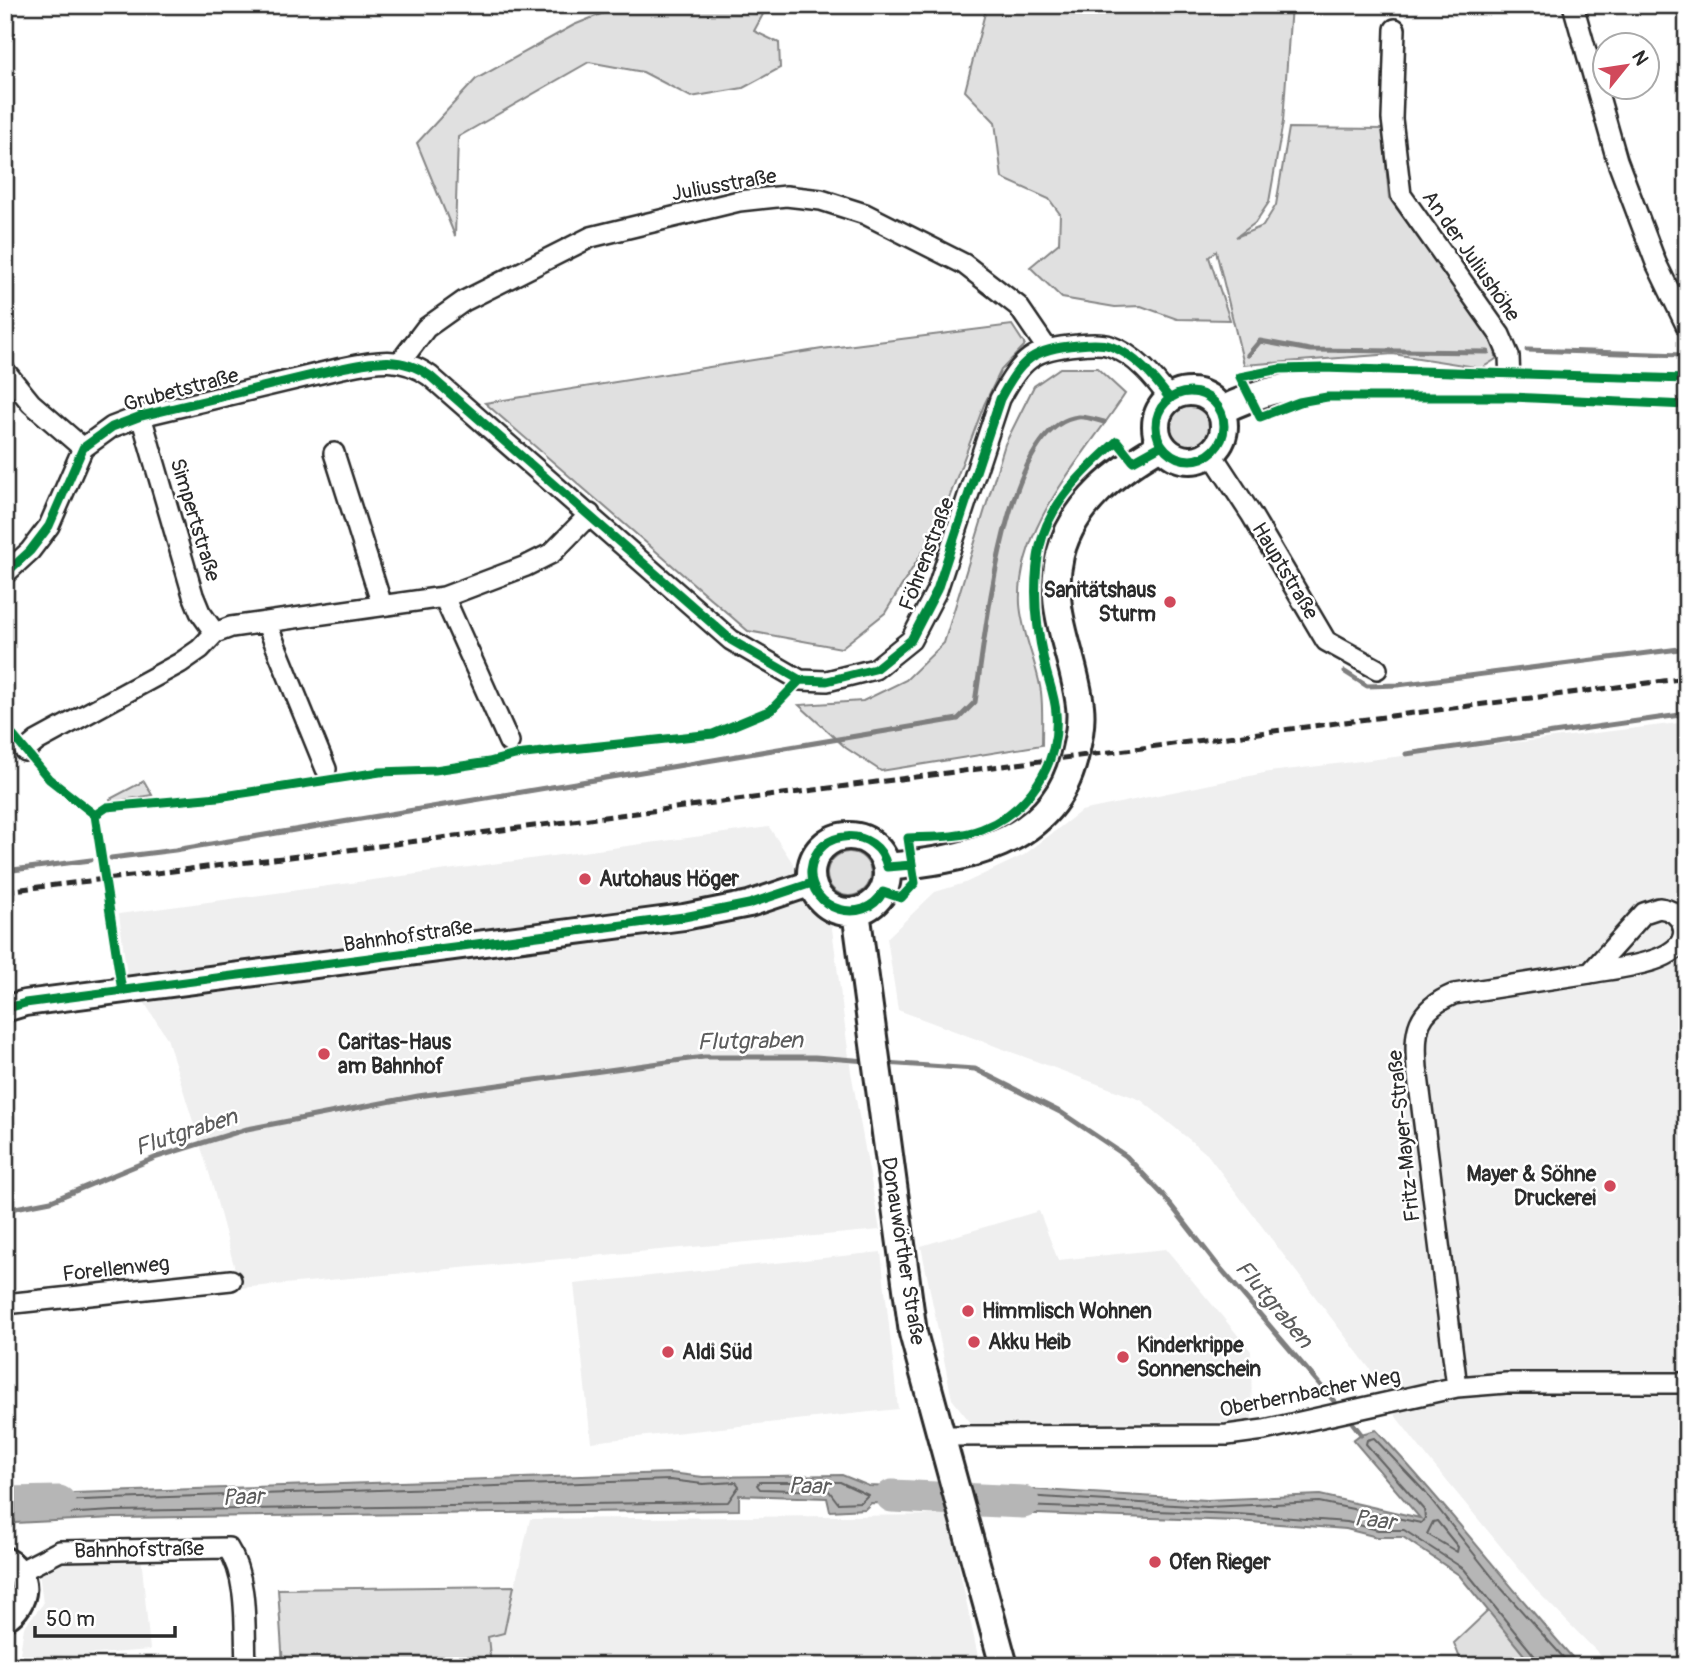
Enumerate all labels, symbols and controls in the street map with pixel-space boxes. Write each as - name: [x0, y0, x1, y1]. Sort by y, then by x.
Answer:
- north arrow: [1590, 32, 1660, 102]
- text: N: [1626, 46, 1654, 70]
- street label: Juliusstraße: [669, 162, 779, 208]
- street label: An der Juliushöhe: [1416, 185, 1527, 327]
- street label: Grubetstraße: [121, 362, 242, 418]
- street label: Simpertstraße: [163, 455, 227, 585]
- street label: Föhrenstraße: [893, 493, 961, 615]
- street label: Hauptstraße: [1245, 518, 1325, 625]
- place label: Sanitätshaus Sturm: [1044, 577, 1157, 628]
- marker: Sanitätshaus Sturm: [1162, 594, 1178, 610]
- place label: Autohaus Höger: [599, 866, 739, 893]
- marker: Autohaus Höger: [577, 871, 593, 887]
- street label: Bahnhofstraße: [342, 913, 475, 958]
- water label: Flutgraben: [697, 1026, 804, 1056]
- place label: Caritas-Haus am Bahnhof: [338, 1029, 452, 1080]
- marker: Caritas-Haus am Bahnhof: [316, 1046, 332, 1062]
- street label: Fritz-Mayer-Straße: [1381, 1048, 1426, 1223]
- water label: Flutgraben: [131, 1102, 242, 1162]
- street label: Donauwörther Straße: [875, 1155, 931, 1347]
- place label: Mayer & Söhne Druckerei: [1466, 1161, 1597, 1212]
- marker: Mayer & Söhne Druckerei: [1602, 1178, 1618, 1194]
- street label: Forellenweg: [61, 1250, 171, 1288]
- water label: Flutgraben: [1229, 1254, 1320, 1355]
- place label: Himmlisch Wohnen: [982, 1298, 1152, 1325]
- marker: Himmlisch Wohnen: [960, 1303, 976, 1319]
- place label: Akku Heib: [988, 1329, 1071, 1356]
- place label: Kinderkrippe Sonnenschein: [1137, 1332, 1261, 1383]
- marker: Akku Heib: [966, 1334, 982, 1350]
- place label: Aldi Süd: [682, 1339, 753, 1366]
- marker: Aldi Süd: [660, 1344, 676, 1360]
- marker: Kinderkrippe Sonnenschein: [1115, 1349, 1131, 1365]
- street label: Oberbernbacher Weg: [1217, 1362, 1403, 1424]
- water label: Paar: [788, 1471, 833, 1501]
- water label: Paar: [222, 1482, 267, 1512]
- water label: Paar: [1353, 1503, 1400, 1537]
- street label: Bahnhofstraße: [74, 1535, 205, 1565]
- place label: Ofen Rieger: [1169, 1549, 1271, 1576]
- marker: Ofen Rieger: [1147, 1554, 1163, 1570]
- scale bar: [35, 1594, 175, 1638]
- text: 50 m: [46, 1606, 95, 1633]

